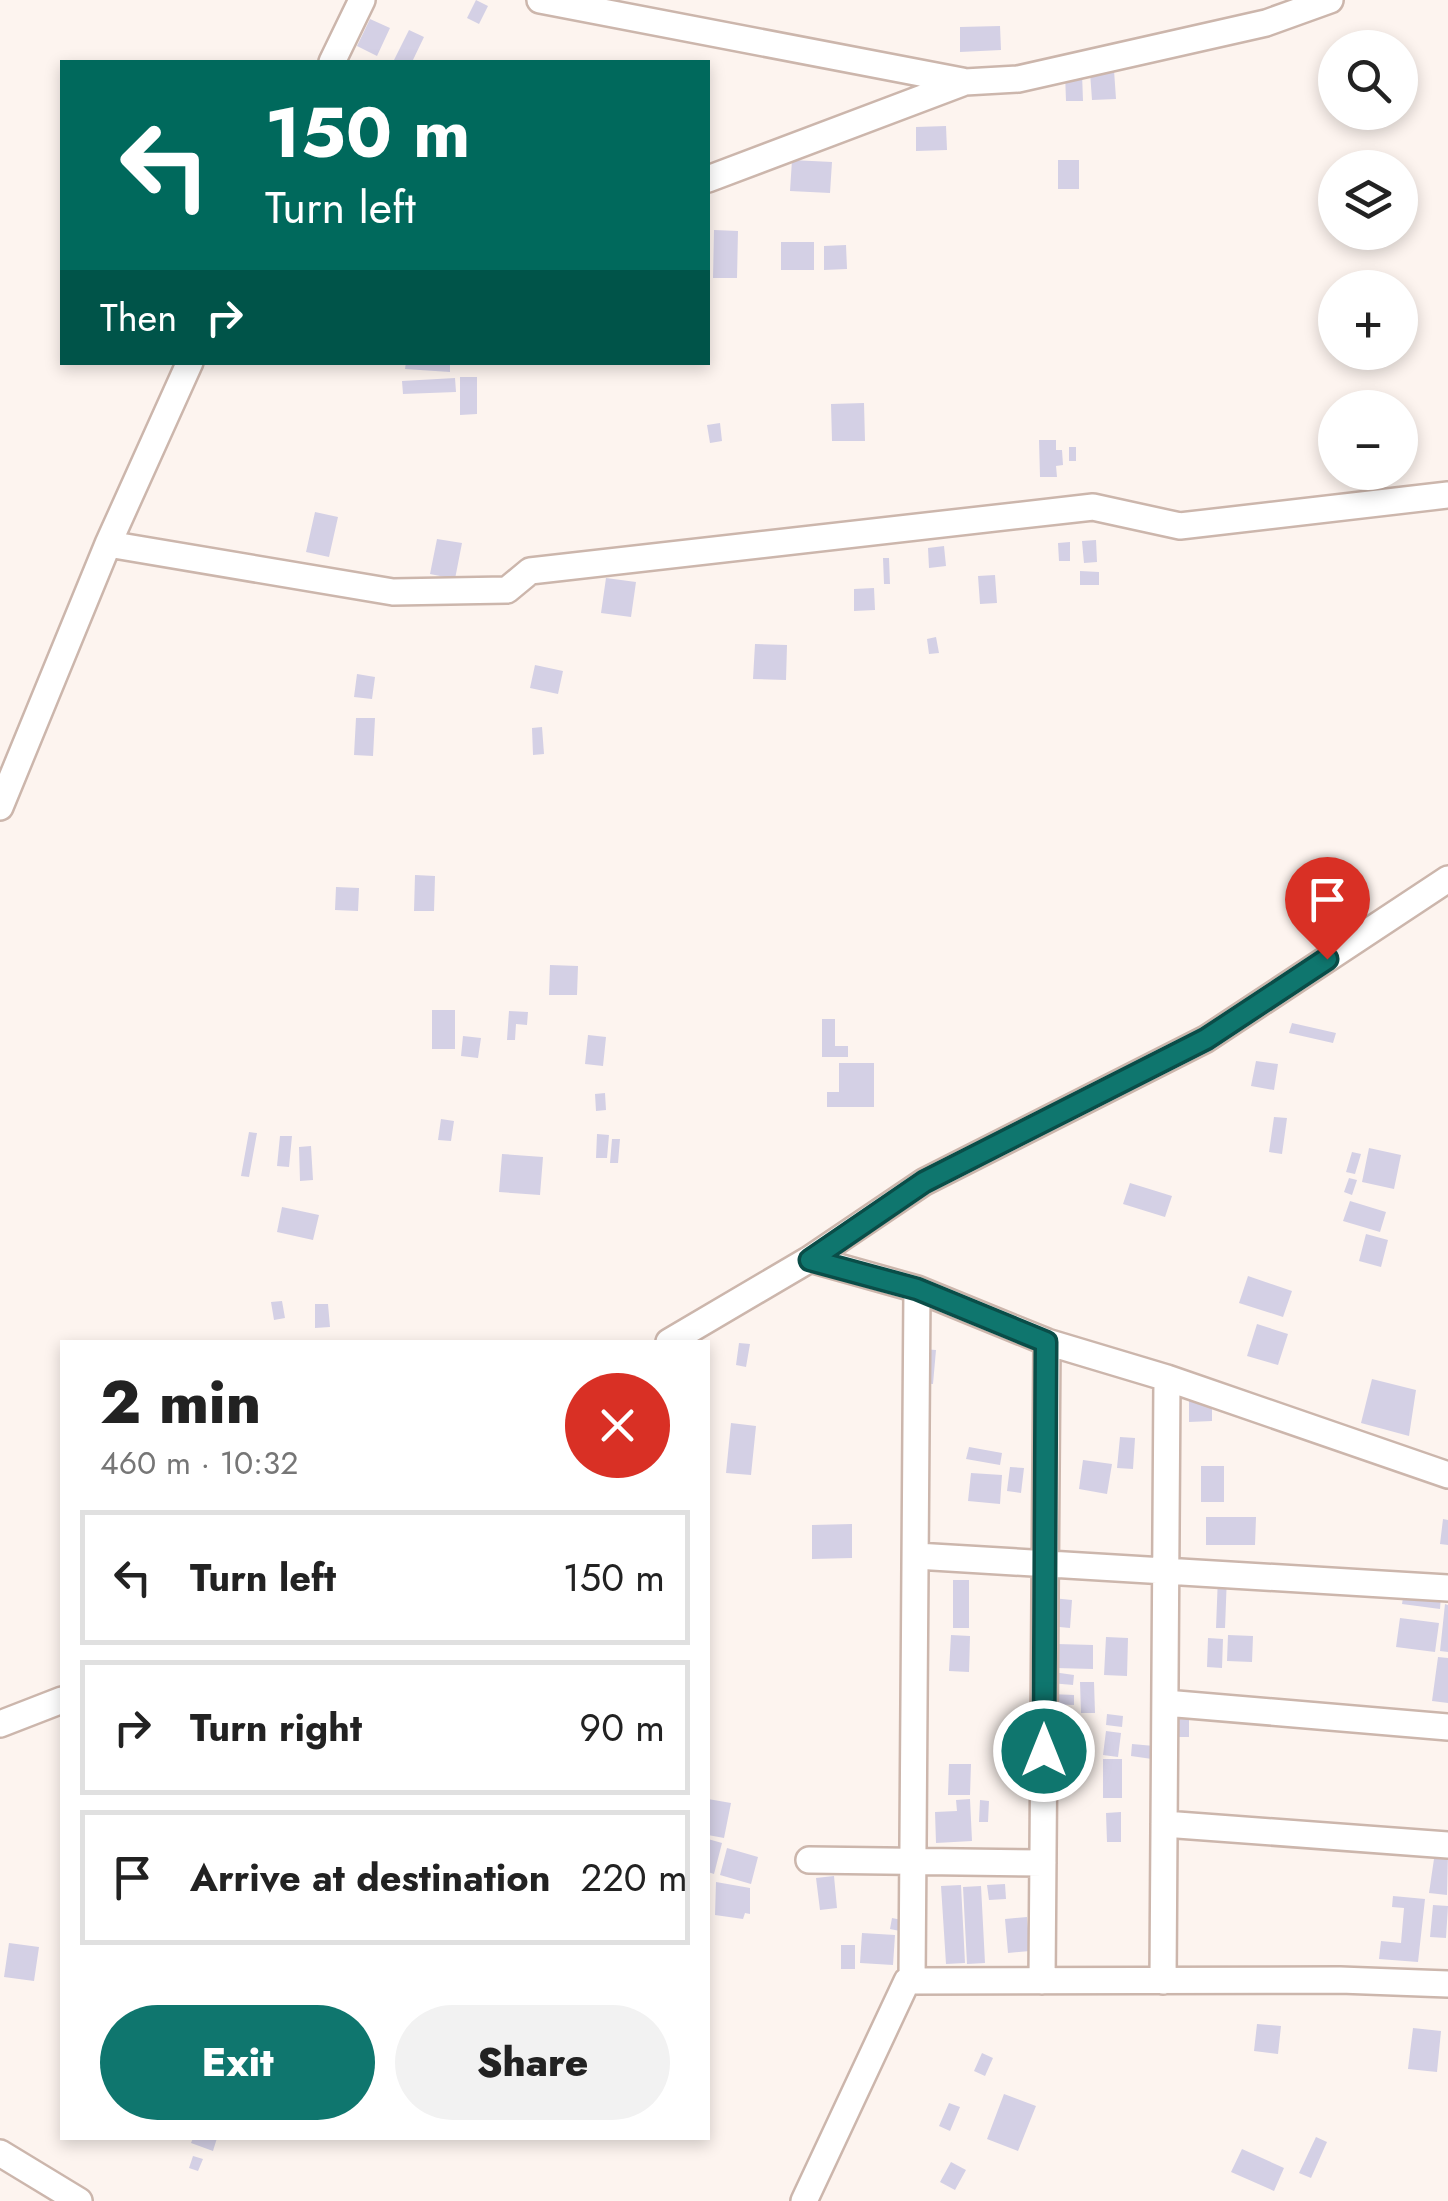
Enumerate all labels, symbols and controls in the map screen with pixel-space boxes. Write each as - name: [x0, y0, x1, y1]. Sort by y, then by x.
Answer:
- map controls: [1318, 30, 1418, 490]
- button: search: [1318, 30, 1418, 130]
- text: 150 m: [265, 82, 471, 183]
- icon: left: [100, 100, 230, 230]
- button: layers: [1318, 150, 1418, 250]
- text: Turn left: [265, 175, 416, 240]
- button: +: [1318, 270, 1418, 370]
- text: Then: [100, 290, 177, 345]
- icon: right: [197, 290, 252, 345]
- button: −: [1318, 390, 1418, 490]
- pin: [1285, 857, 1370, 960]
- icon: arrive: [1300, 872, 1355, 927]
- text: 2 min: [100, 1359, 261, 1446]
- button: close: [565, 1373, 670, 1478]
- text: 460 m · 10:32: [100, 1440, 299, 1486]
- icon: left: [105, 1550, 160, 1605]
- text: Turn left: [190, 1550, 336, 1605]
- text: 150 m: [563, 1550, 665, 1605]
- position arrow: [992, 1699, 1096, 1803]
- icon: right: [105, 1700, 160, 1755]
- text: Turn right: [190, 1700, 362, 1755]
- text: 90 m: [579, 1700, 665, 1755]
- icon: arrive: [105, 1850, 160, 1905]
- text: Arrive at destination: [190, 1850, 551, 1905]
- text: 220 m: [581, 1850, 688, 1905]
- button: Exit: [100, 2005, 375, 2120]
- button: Share: [395, 2005, 670, 2120]

